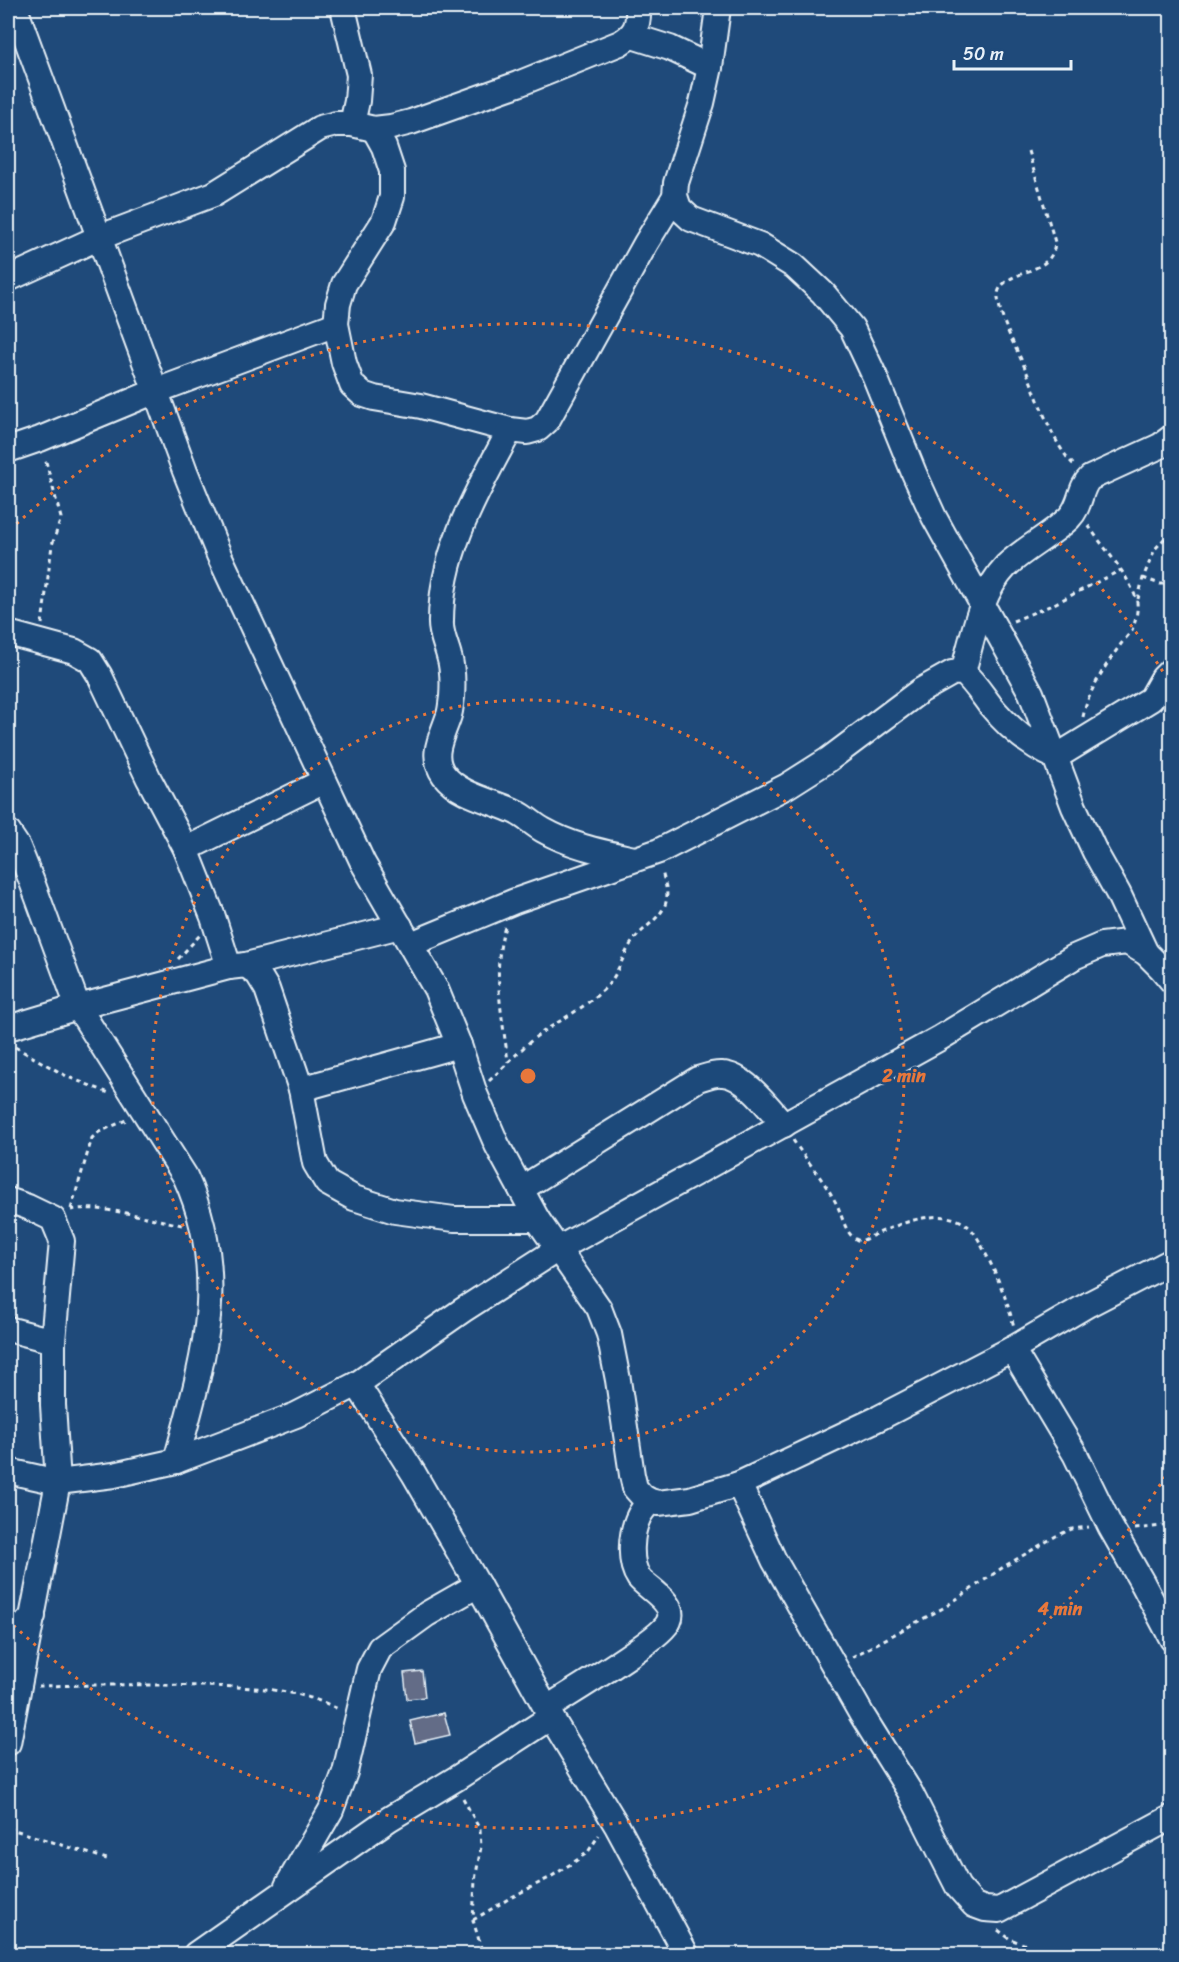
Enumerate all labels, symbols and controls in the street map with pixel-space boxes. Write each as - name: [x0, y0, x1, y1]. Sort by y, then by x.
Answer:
- scale bar: [954, 33, 1071, 71]
- text: 50 m: [963, 38, 1004, 70]
- text: 2 min: [881, 1060, 926, 1092]
- centre of rings: [518, 1066, 538, 1086]
- text: 4 min: [1037, 1593, 1083, 1625]

